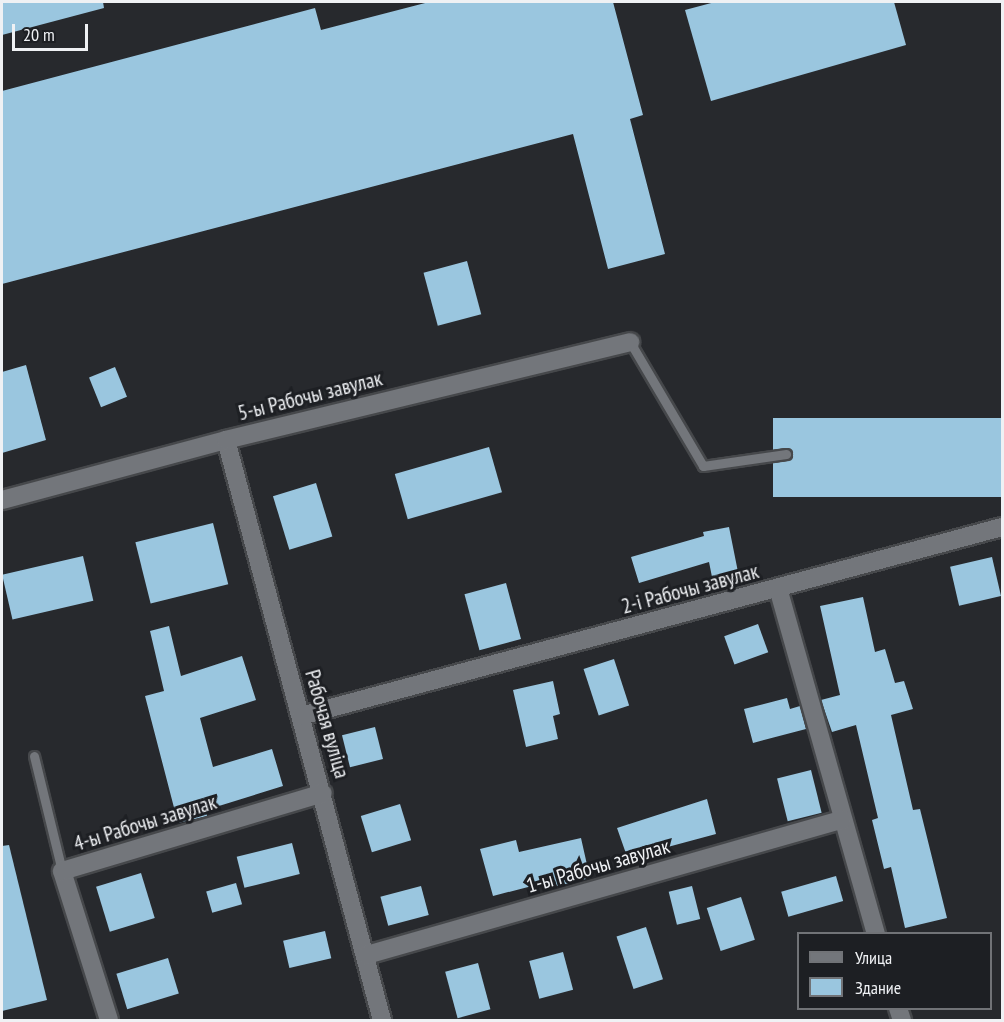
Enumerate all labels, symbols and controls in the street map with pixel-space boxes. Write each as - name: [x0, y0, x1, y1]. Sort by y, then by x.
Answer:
- scale bar: [15, 12, 92, 50]
- text: 20 m: [23, 23, 55, 46]
- street label: 5-ы Рабочы завулак: [235, 366, 385, 426]
- street label: 2-і Рабочы завулак: [619, 559, 761, 619]
- street label: Рабочая вуліца: [299, 667, 355, 781]
- street label: 4-ы Рабочы завулак: [71, 789, 219, 857]
- street label: 1-ы Рабочы завулак: [523, 834, 673, 898]
- legend: [797, 932, 992, 1010]
- text: Улица: [855, 946, 892, 969]
- text: Здание: [855, 976, 901, 999]

